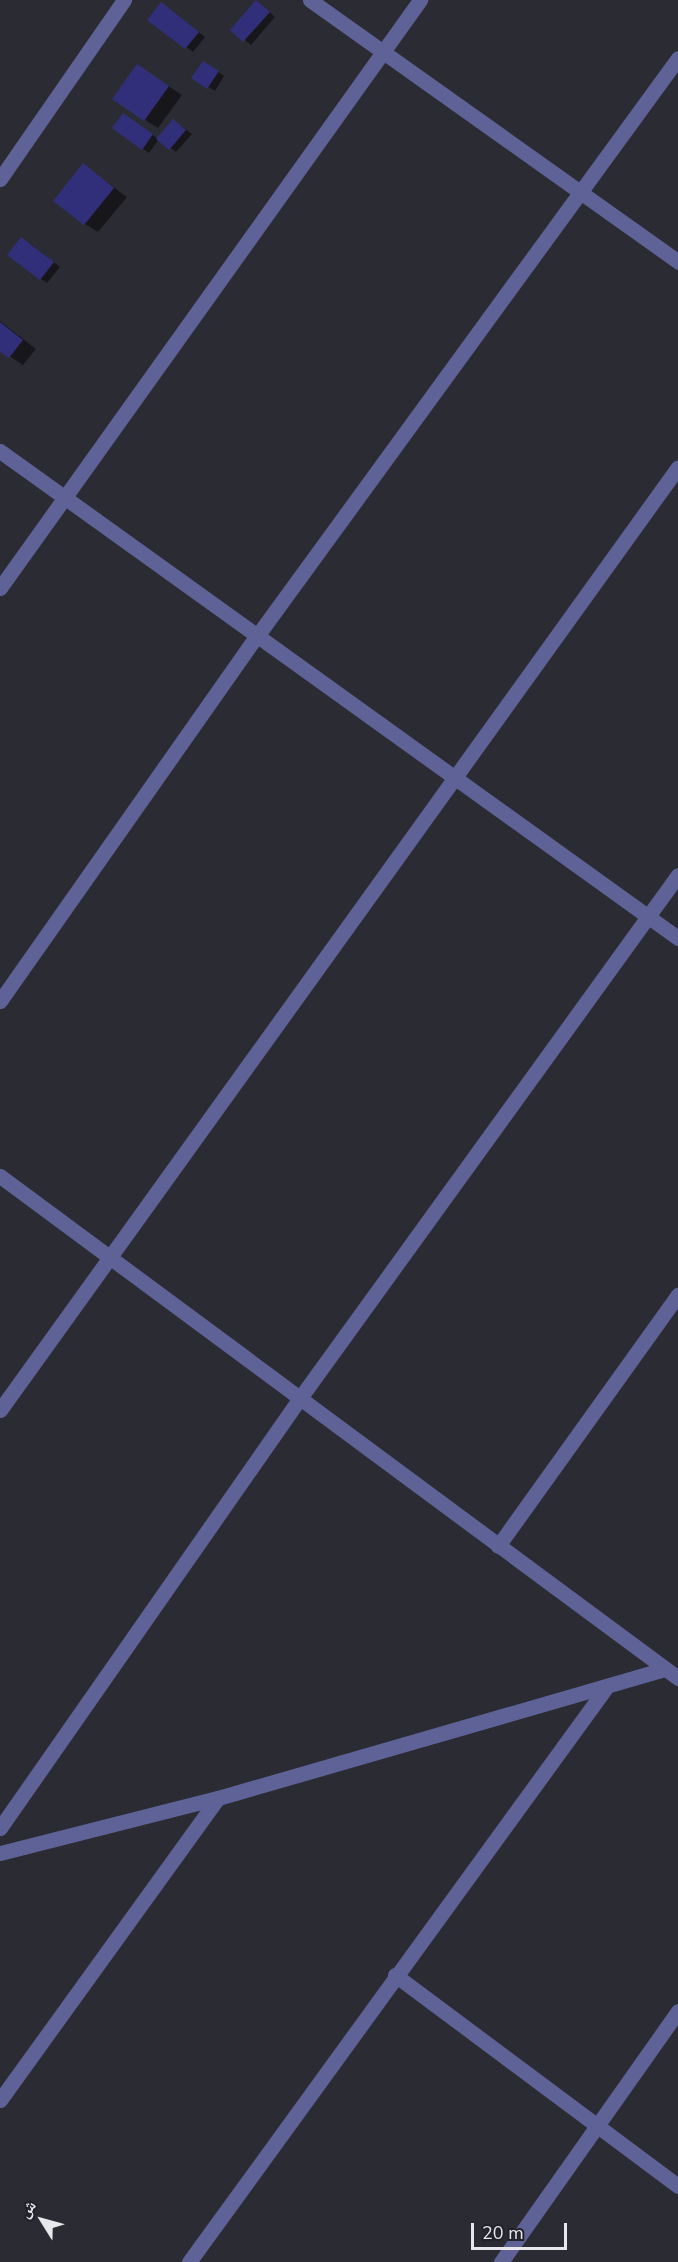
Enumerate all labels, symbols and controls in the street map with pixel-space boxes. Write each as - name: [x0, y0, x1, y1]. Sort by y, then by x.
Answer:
- north arrow: [12, 2190, 72, 2250]
- text: ش: [14, 2196, 42, 2223]
- scale bar: [474, 2211, 570, 2249]
- text: 20 m: [482, 2221, 524, 2245]

